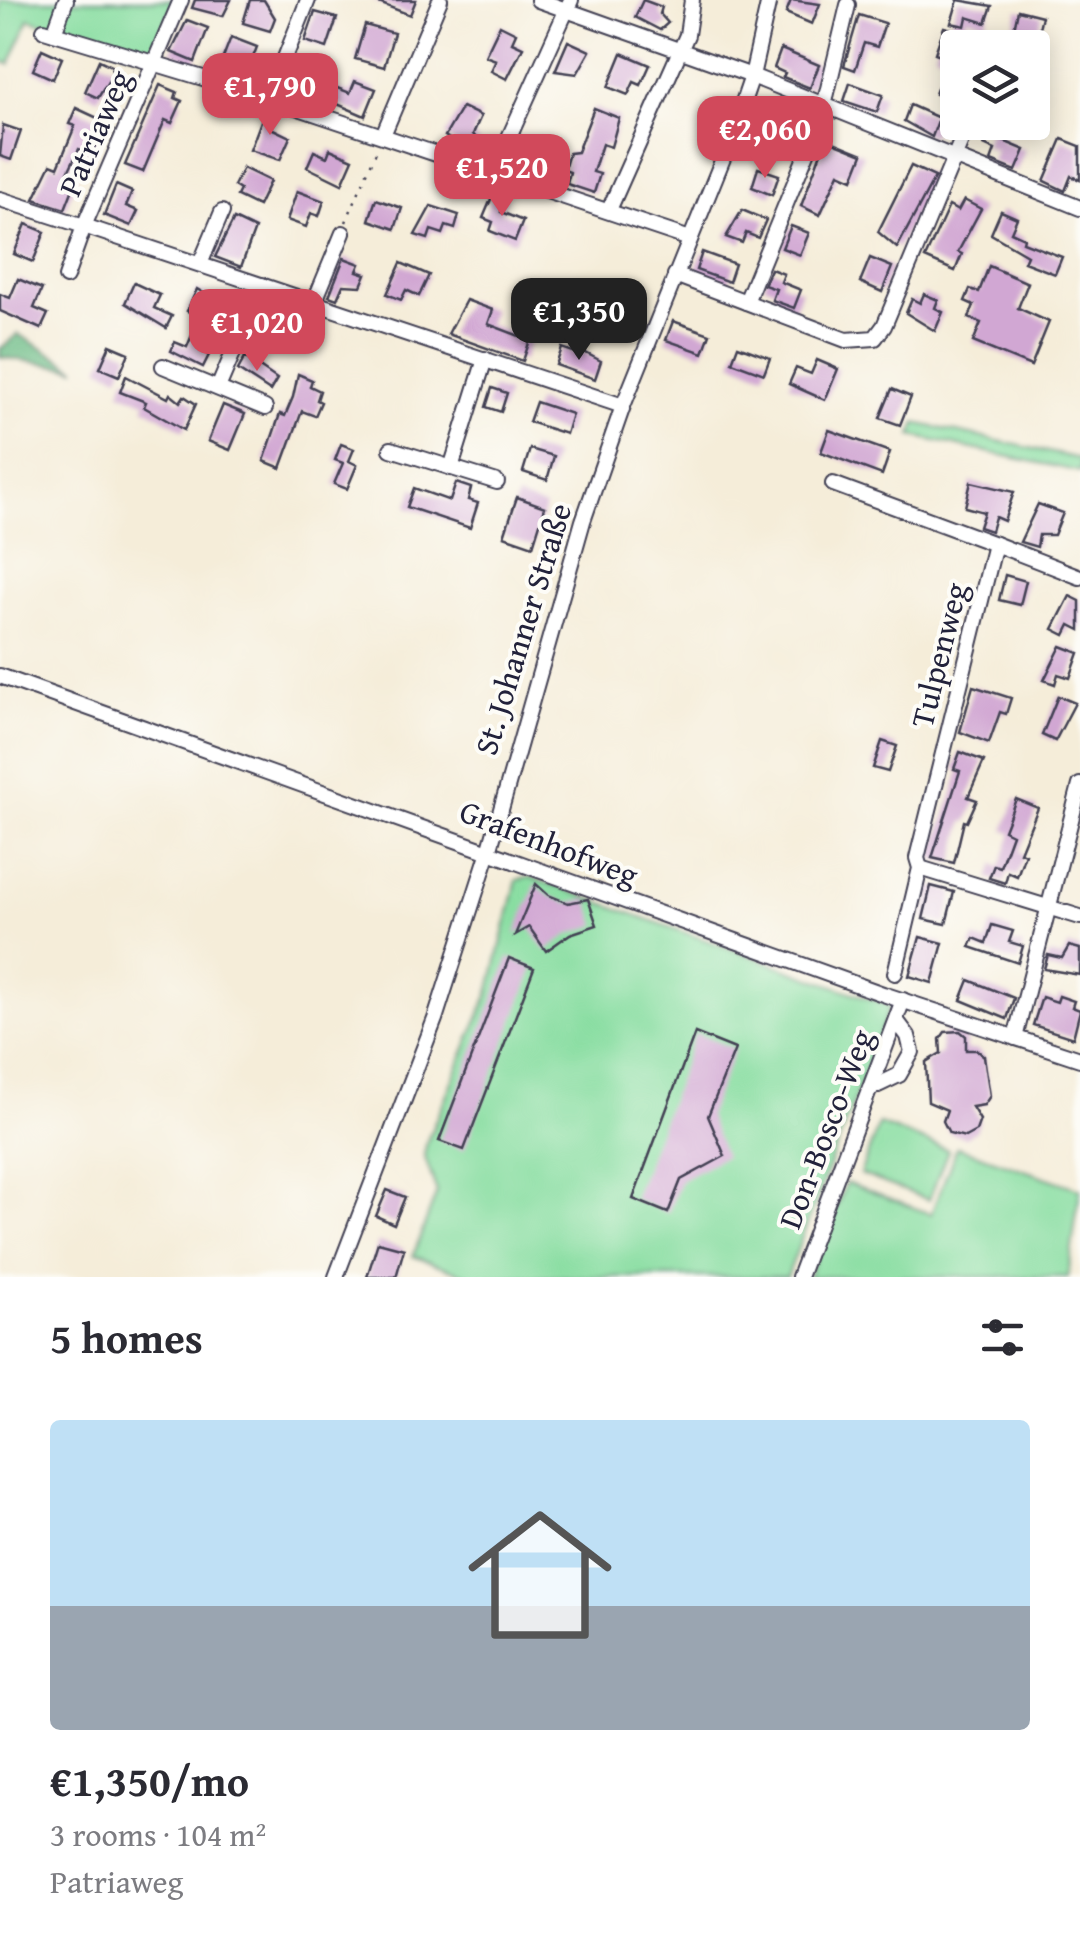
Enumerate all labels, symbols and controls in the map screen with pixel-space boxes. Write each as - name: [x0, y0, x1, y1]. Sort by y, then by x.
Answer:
- map controls: [940, 30, 1050, 140]
- button: layers: [940, 30, 1050, 140]
- pin: €1,790: [189, 53, 351, 138]
- street label: Patriaweg: [46, 62, 143, 203]
- text: €1,790: [224, 62, 316, 109]
- pin: €2,060: [684, 96, 846, 181]
- text: €2,060: [719, 105, 811, 152]
- pin: €1,520: [421, 134, 583, 219]
- text: €1,520: [456, 143, 548, 190]
- pin: €1,350: [498, 278, 660, 363]
- text: €1,350: [533, 287, 625, 334]
- pin: €1,020: [176, 289, 338, 374]
- text: €1,020: [211, 298, 303, 345]
- street label: St. Johanner Straße: [462, 497, 583, 761]
- street label: Tulpenweg: [898, 578, 979, 732]
- street label: Grafenhofweg: [453, 787, 645, 898]
- street label: Don-Bosco-Weg: [766, 1022, 885, 1235]
- text: 5 homes: [50, 1307, 203, 1368]
- icon: filters: [975, 1310, 1030, 1365]
- icon: home: [450, 1485, 630, 1665]
- text: €1,350/mo: [50, 1750, 249, 1811]
- text: 3 rooms · 104 m²: [50, 1811, 266, 1858]
- text: Patriaweg: [50, 1858, 183, 1905]

